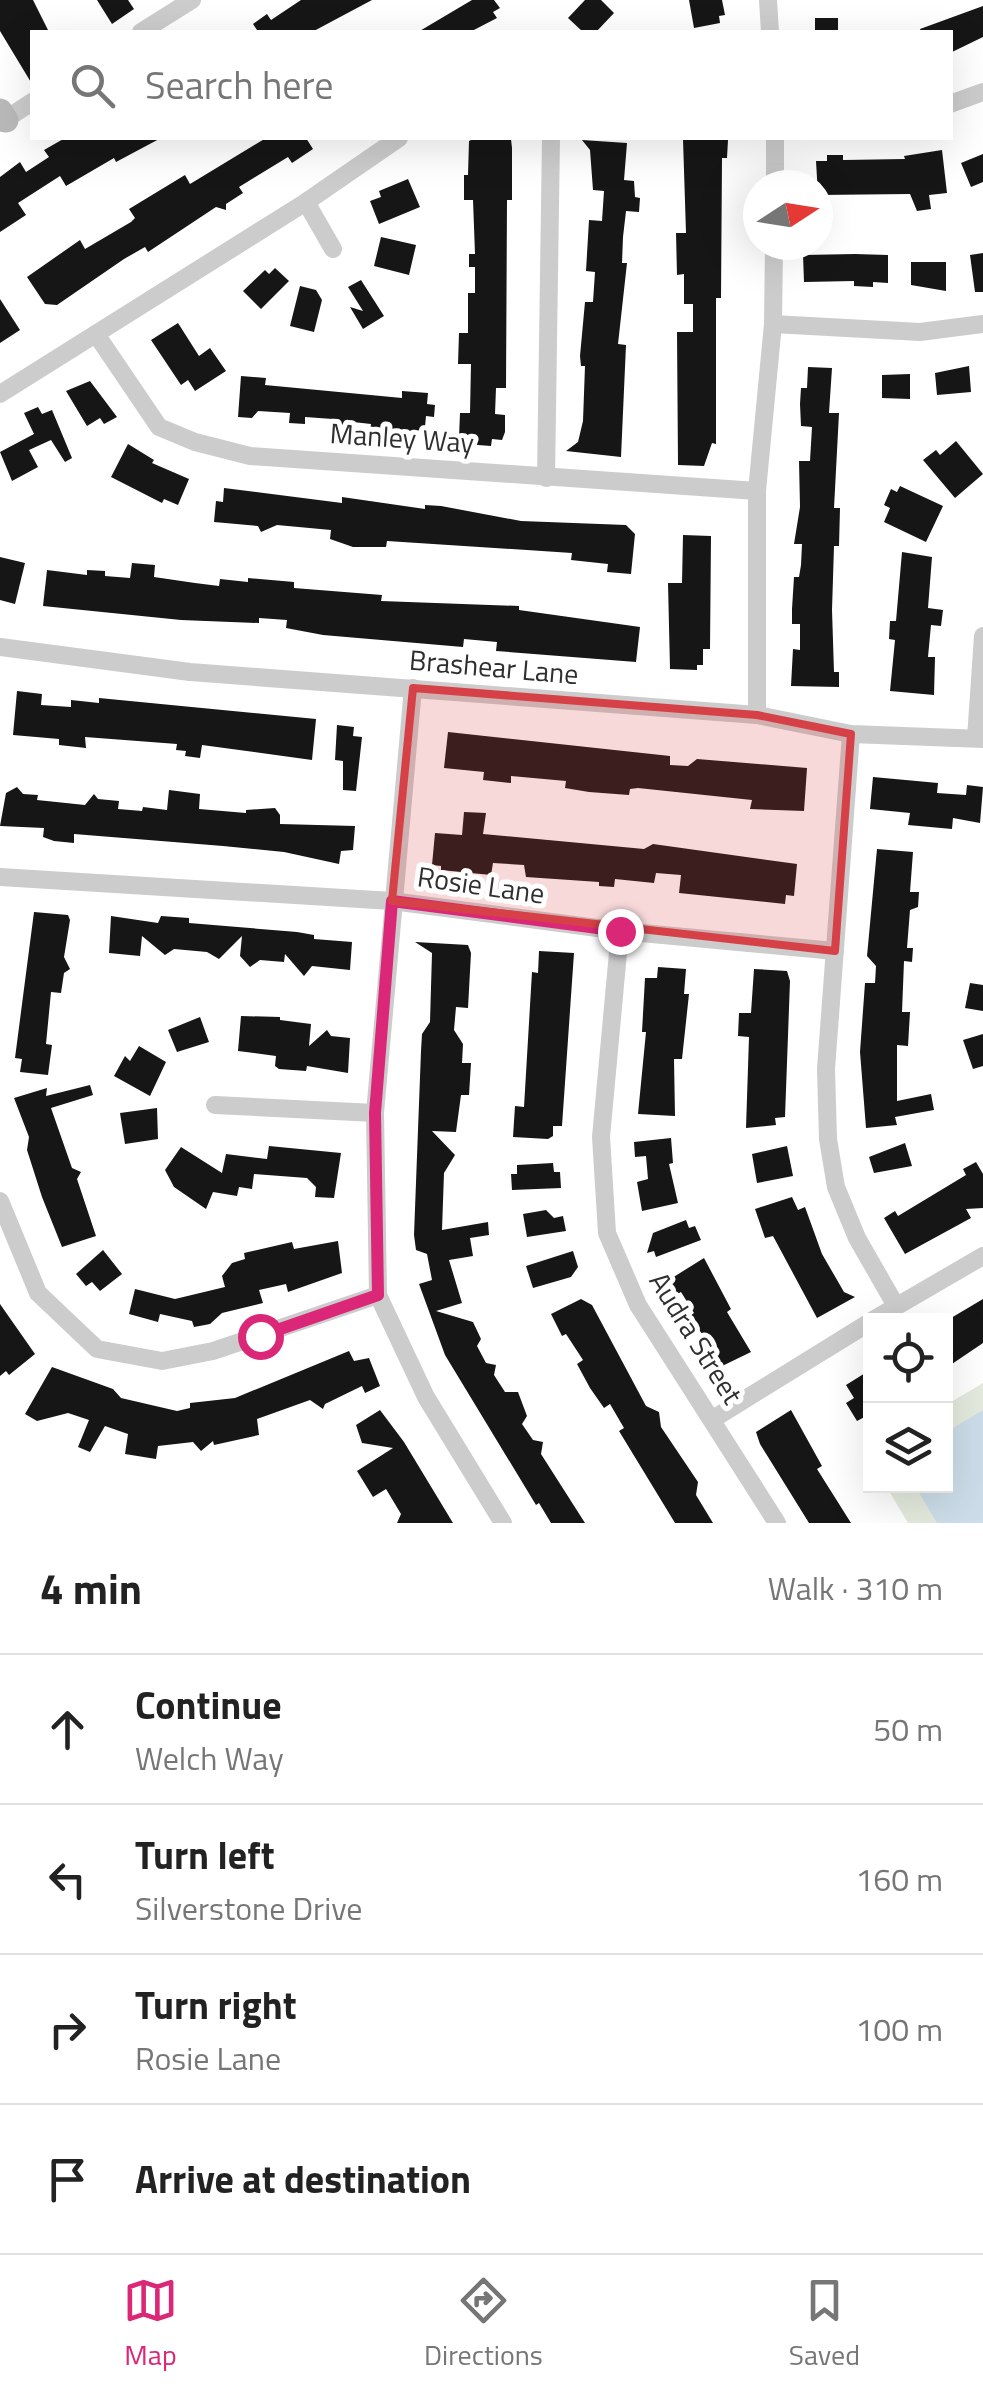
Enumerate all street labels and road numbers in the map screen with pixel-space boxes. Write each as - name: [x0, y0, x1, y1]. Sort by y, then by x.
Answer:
- street label: Manley Way: [328, 411, 476, 464]
- street label: Brashear Lane: [408, 638, 580, 695]
- street label: Rosie Lane: [415, 854, 547, 915]
- street label: Audra Street: [639, 1263, 754, 1412]

